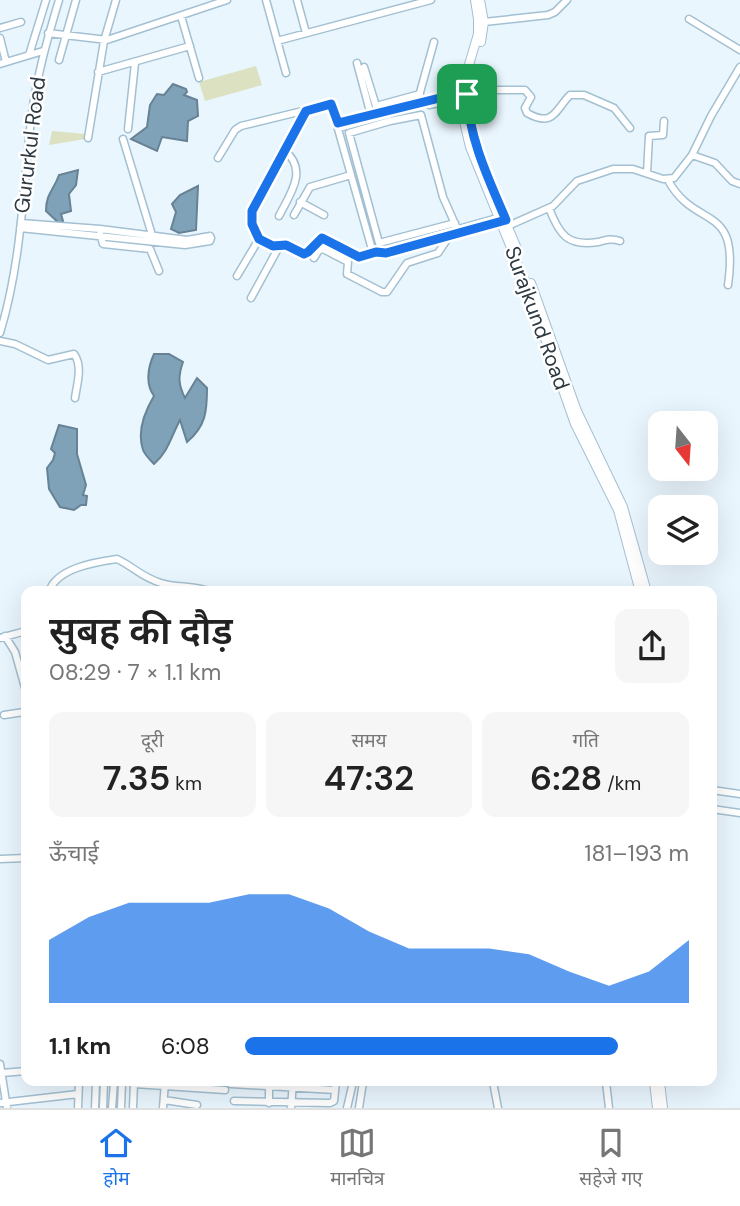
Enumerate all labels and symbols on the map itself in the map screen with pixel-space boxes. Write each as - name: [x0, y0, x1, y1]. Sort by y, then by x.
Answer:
- pin: [437, 64, 497, 124]
- street label: Gururkul Road: [8, 75, 52, 215]
- street label: Surajkund Road: [498, 242, 576, 394]
- north arrow: [648, 411, 718, 481]

